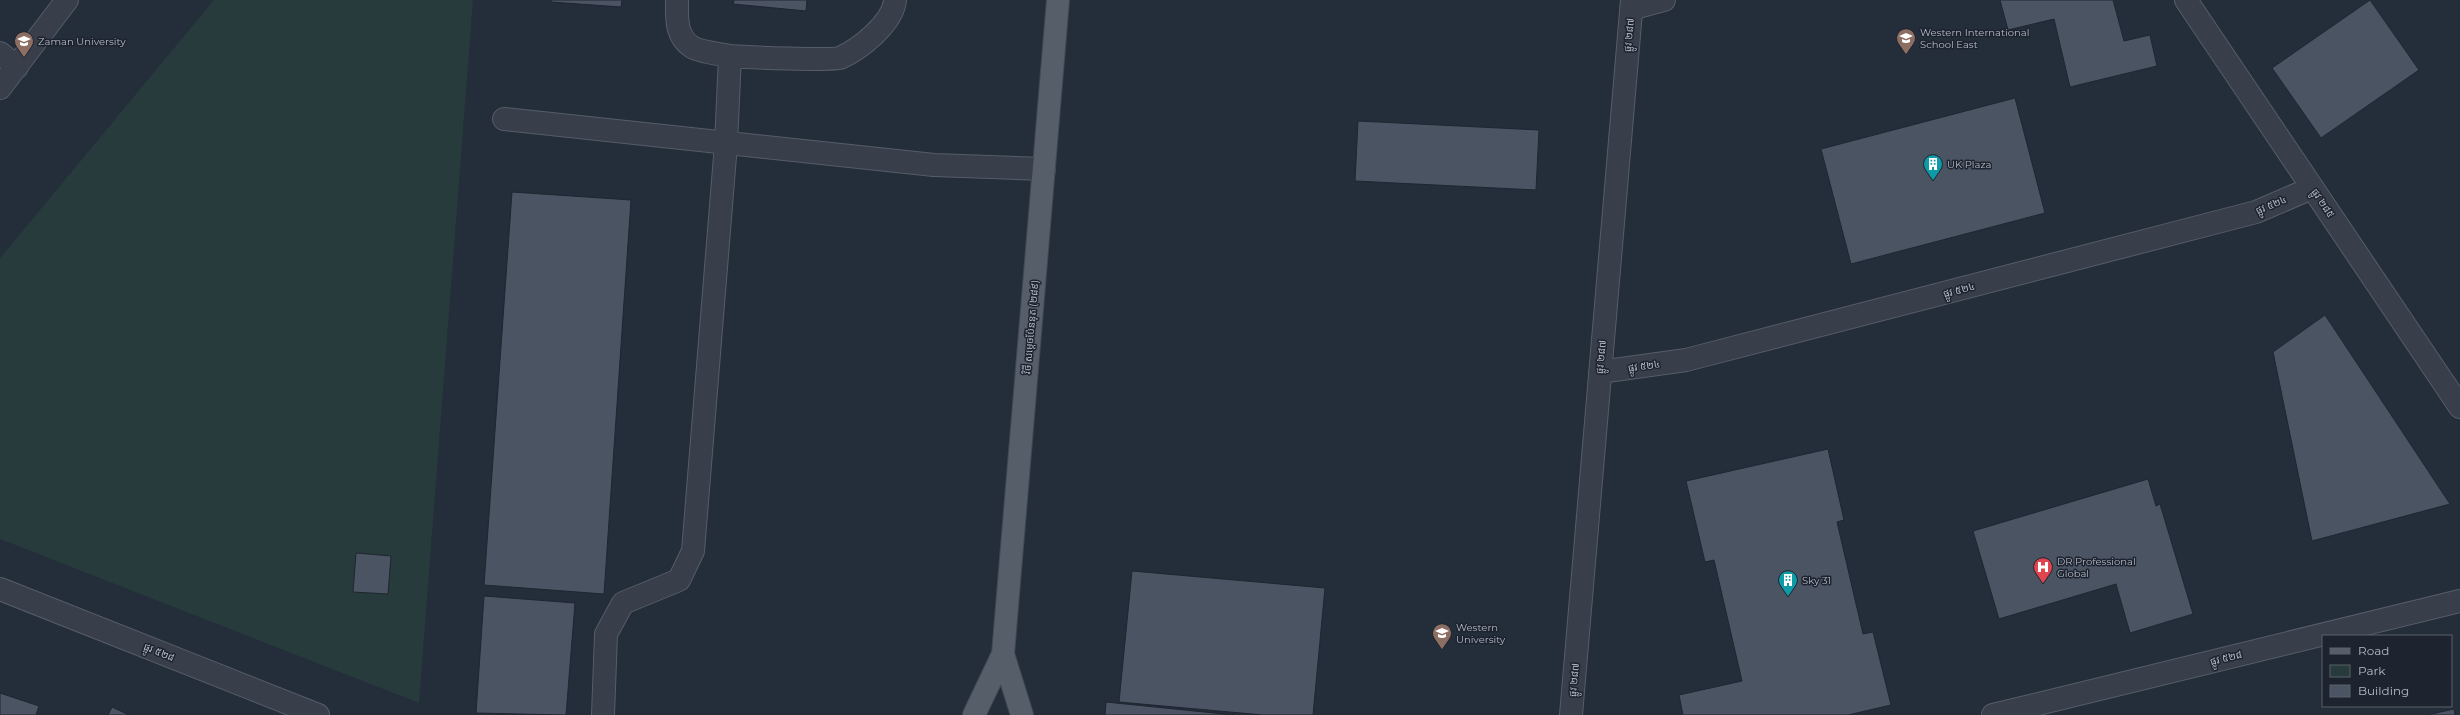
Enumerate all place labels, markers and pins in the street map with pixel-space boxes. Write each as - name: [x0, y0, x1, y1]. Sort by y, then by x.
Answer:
- place label: Western International School East: [1920, 26, 2029, 51]
- school or university icon: Western International School East: [1895, 27, 1917, 55]
- school or university icon: Zaman University: [13, 30, 35, 58]
- place label: Zaman University: [38, 35, 126, 48]
- building icon: UK Plaza: [1922, 153, 1944, 181]
- place label: UK Plaza: [1947, 158, 1991, 171]
- place label: DR Professional Global: [2057, 555, 2136, 580]
- hospital icon: DR Professional Global: [2032, 556, 2054, 584]
- building icon: Sky 31: [1777, 569, 1799, 597]
- place label: Sky 31: [1802, 574, 1831, 587]
- place label: Western University: [1456, 621, 1506, 646]
- school or university icon: Western University: [1431, 622, 1453, 650]

